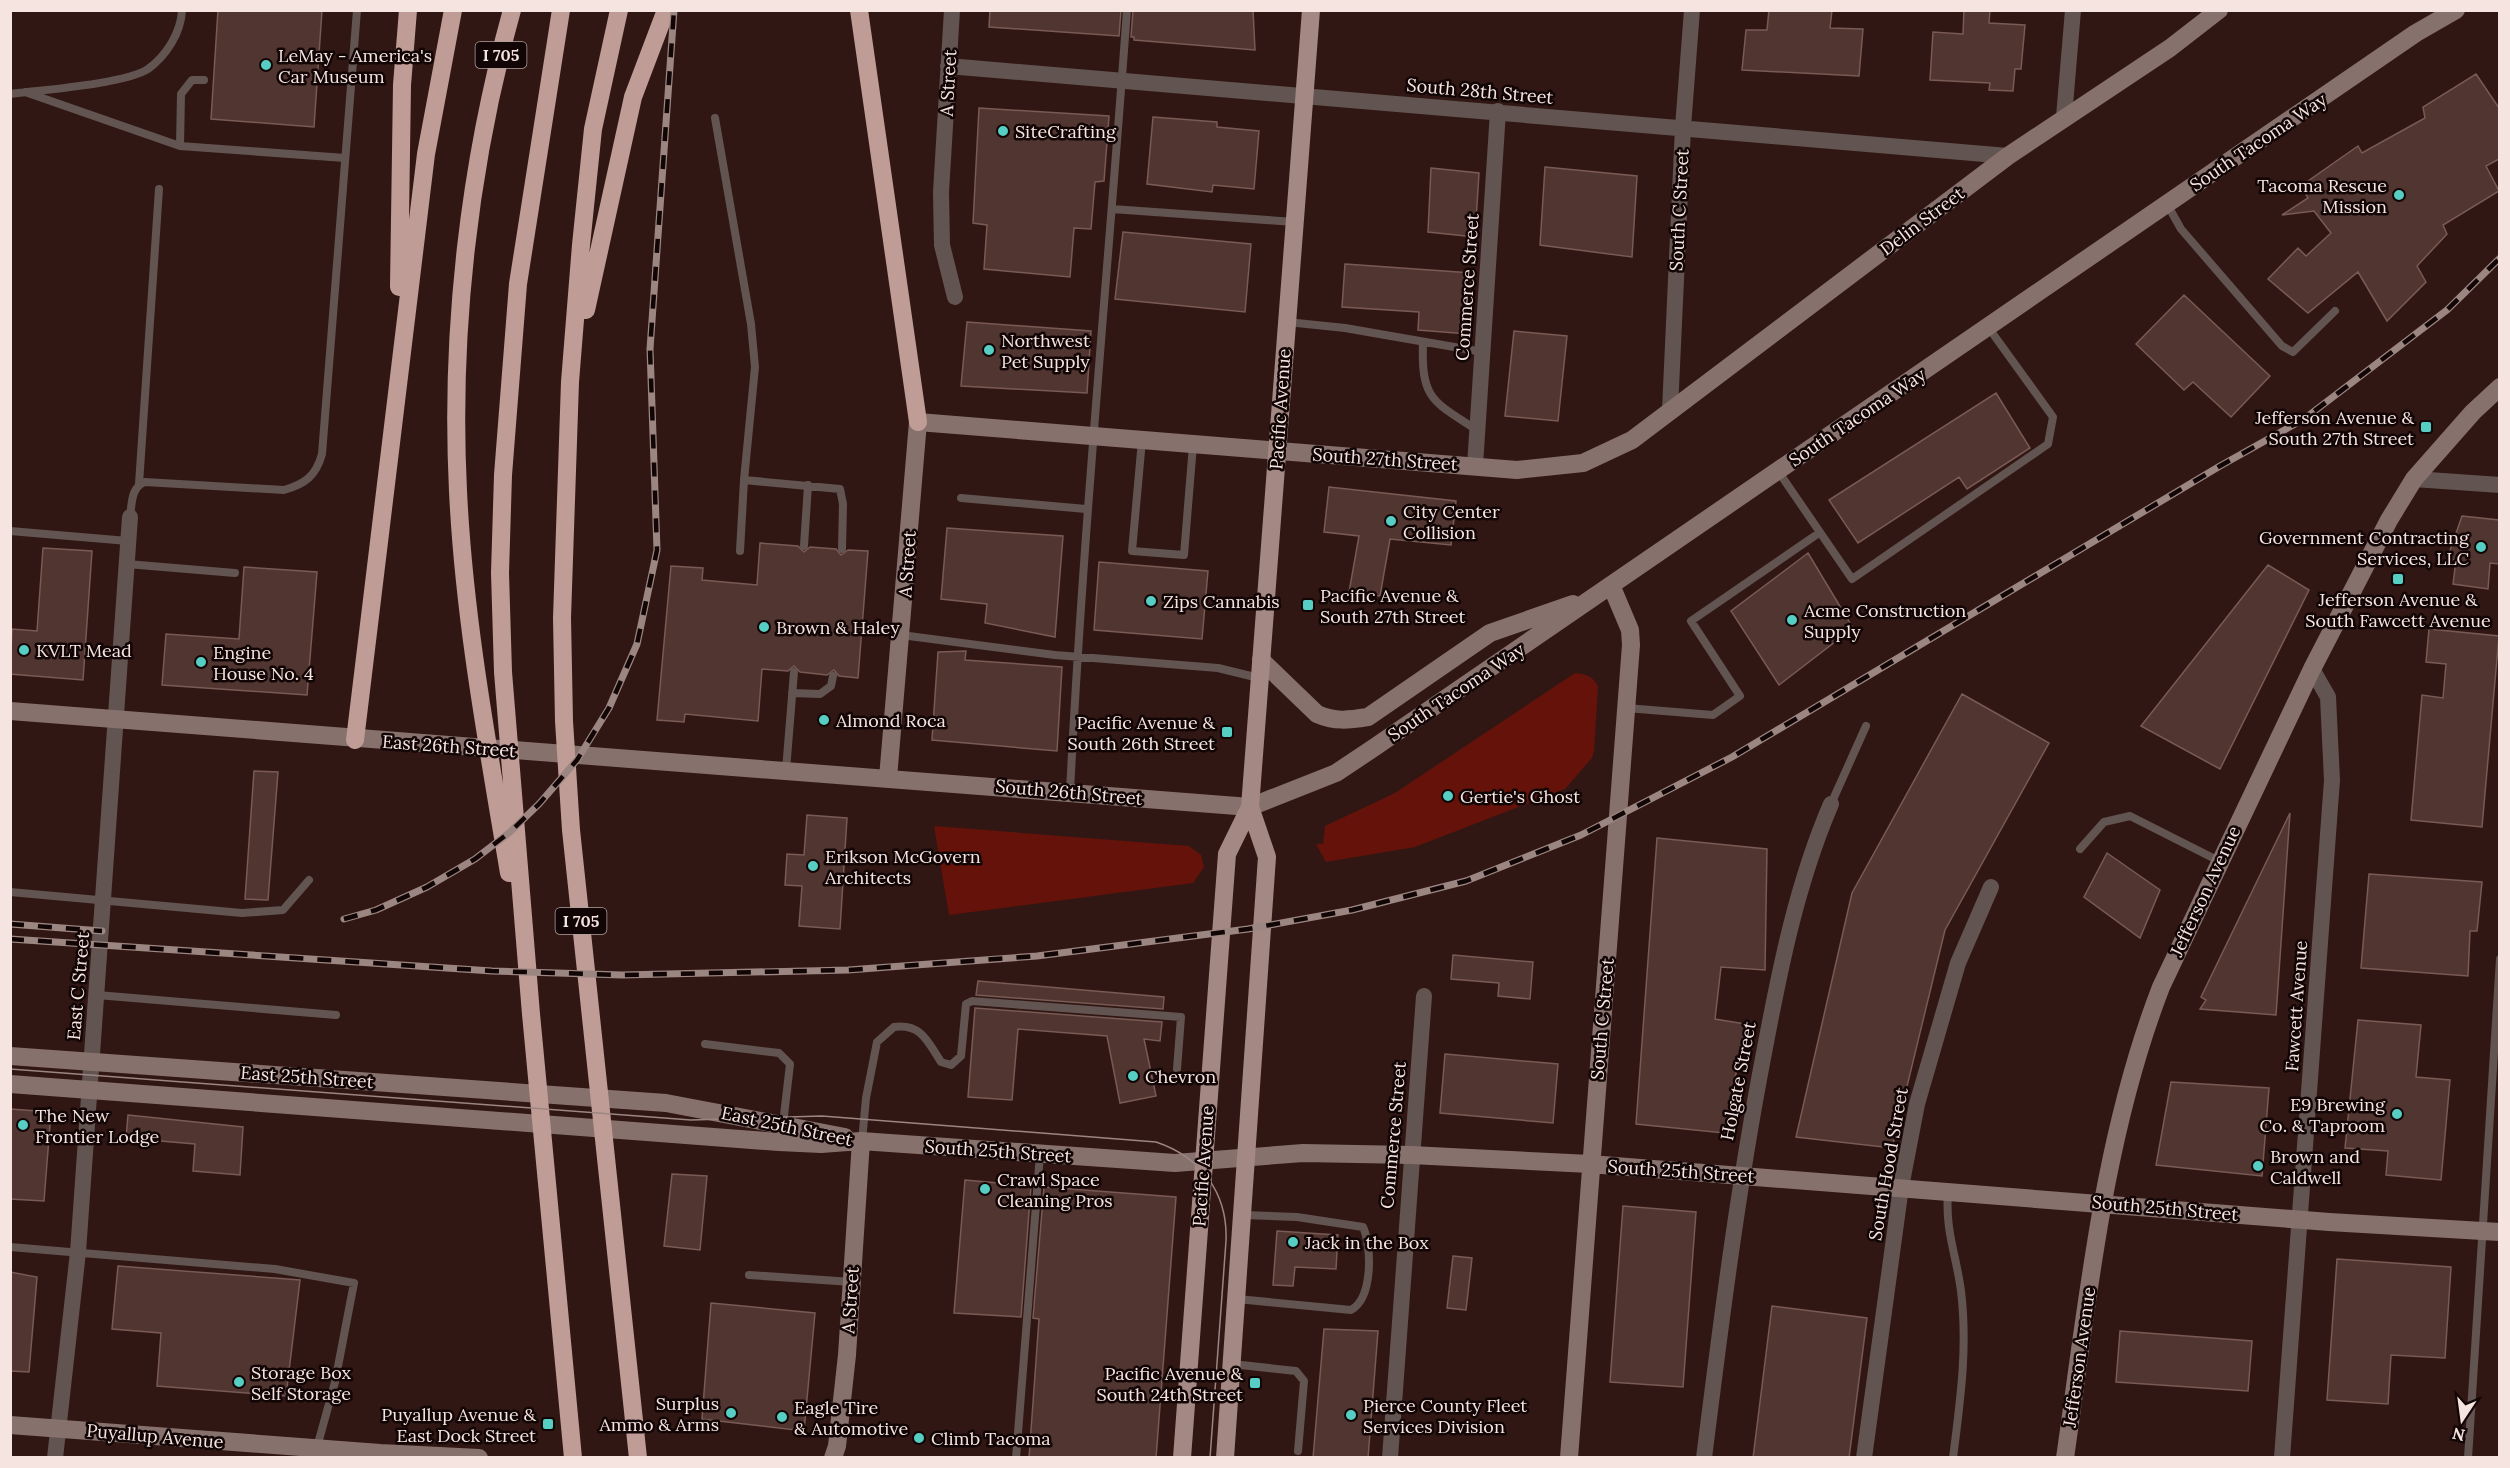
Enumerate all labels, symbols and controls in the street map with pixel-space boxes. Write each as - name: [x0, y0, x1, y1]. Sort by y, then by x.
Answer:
- road number: I 705: [476, 42, 526, 68]
- place label: LeMay - America's Car Museum: [278, 44, 432, 88]
- street label: A Street: [935, 49, 961, 118]
- marker: LeMay - America's Car Museum: [259, 58, 273, 72]
- street label: South 28th Street: [1406, 73, 1554, 109]
- street label: South Tacoma Way: [2185, 87, 2331, 196]
- place label: SiteCrafting: [1015, 120, 1117, 143]
- marker: SiteCrafting: [996, 124, 1010, 138]
- street label: South C Street: [1664, 148, 1694, 272]
- place label: Tacoma Rescue Mission: [2257, 174, 2387, 218]
- street label: Delin Street: [1875, 182, 1969, 260]
- marker: Tacoma Rescue Mission: [2392, 188, 2406, 202]
- street label: Commerce Street: [1450, 212, 1484, 361]
- place label: Northwest Pet Supply: [1001, 329, 1090, 373]
- marker: Northwest Pet Supply: [982, 343, 996, 357]
- street label: Pacific Avenue: [1264, 347, 1296, 470]
- street label: South Tacoma Way: [1784, 362, 1930, 471]
- place label: Jefferson Avenue & South 27th Street: [2254, 406, 2414, 450]
- marker: Jefferson Avenue & South 27th Street: [2419, 420, 2433, 434]
- street label: South 27th Street: [1312, 442, 1458, 476]
- place label: City Center Collision: [1403, 500, 1500, 544]
- marker: City Center Collision: [1384, 514, 1398, 528]
- place label: Government Contracting Services, LLC: [2259, 526, 2470, 570]
- street label: A Street: [893, 530, 921, 599]
- marker: Government Contracting Services, LLC: [2474, 540, 2488, 554]
- marker: Jefferson Avenue & South Fawcett Avenue: [2391, 572, 2405, 586]
- place label: Pacific Avenue & South 27th Street: [1320, 584, 1465, 628]
- place label: Jefferson Avenue & South Fawcett Avenue: [2305, 588, 2491, 632]
- place label: Zips Cannabis: [1163, 590, 1280, 613]
- marker: Zips Cannabis: [1144, 594, 1158, 608]
- marker: Pacific Avenue & South 27th Street: [1301, 598, 1315, 612]
- place label: Acme Construction Supply: [1803, 599, 1966, 643]
- marker: Acme Construction Supply: [1785, 613, 1799, 627]
- place label: Brown & Haley: [776, 616, 900, 639]
- marker: Brown & Haley: [757, 620, 771, 634]
- street label: South Tacoma Way: [1383, 637, 1529, 746]
- place label: KVLT Mead: [36, 639, 132, 662]
- place label: Engine House No. 4: [213, 641, 314, 685]
- marker: KVLT Mead: [17, 643, 31, 657]
- marker: Engine House No. 4: [194, 655, 208, 669]
- place label: Almond Roca: [835, 709, 946, 732]
- place label: Pacific Avenue & South 26th Street: [1067, 711, 1215, 755]
- marker: Almond Roca: [817, 713, 831, 727]
- marker: Pacific Avenue & South 26th Street: [1220, 725, 1234, 739]
- street label: East 26th Street: [381, 730, 517, 762]
- street label: South 26th Street: [995, 774, 1144, 810]
- place label: Gertie's Ghost: [1460, 785, 1580, 808]
- marker: Gertie's Ghost: [1441, 789, 1455, 803]
- street label: Jefferson Avenue: [2164, 822, 2245, 961]
- place label: Erikson McGovern Architects: [824, 845, 981, 889]
- marker: Erikson McGovern Architects: [806, 859, 820, 873]
- road number: I 705: [556, 908, 606, 934]
- street label: East C Street: [62, 931, 94, 1041]
- street label: Fawcett Avenue: [2280, 939, 2312, 1072]
- street label: South C Street: [1585, 957, 1619, 1081]
- street label: Holgate Street: [1715, 1020, 1761, 1142]
- street label: Commerce Street: [1375, 1060, 1411, 1210]
- street label: East 25th Street: [240, 1061, 374, 1093]
- place label: Chevron: [1145, 1065, 1216, 1088]
- marker: Chevron: [1126, 1069, 1140, 1083]
- street label: South Hood Street: [1863, 1086, 1913, 1242]
- place label: E9 Brewing Co. & Taproom: [2260, 1093, 2386, 1137]
- street label: East 25th Street: [719, 1101, 855, 1151]
- place label: The New Frontier Lodge: [35, 1104, 160, 1148]
- street label: Pacific Avenue: [1187, 1104, 1219, 1227]
- marker: E9 Brewing Co. & Taproom: [2390, 1107, 2404, 1121]
- marker: The New Frontier Lodge: [16, 1118, 30, 1132]
- street label: South 25th Street: [924, 1134, 1072, 1168]
- place label: Brown and Caldwell: [2270, 1145, 2360, 1189]
- street label: South 25th Street: [1607, 1154, 1755, 1188]
- marker: Brown and Caldwell: [2251, 1159, 2265, 1173]
- place label: Crawl Space Cleaning Pros: [997, 1168, 1113, 1212]
- marker: Crawl Space Cleaning Pros: [978, 1182, 992, 1196]
- street label: South 25th Street: [2091, 1190, 2239, 1226]
- place label: Jack in the Box: [1304, 1231, 1429, 1254]
- marker: Jack in the Box: [1286, 1235, 1300, 1249]
- street label: A Street: [836, 1266, 864, 1335]
- street label: Jefferson Avenue: [2058, 1285, 2100, 1430]
- place label: Storage Box Self Storage: [251, 1361, 352, 1405]
- place label: Pacific Avenue & South 24th Street: [1096, 1362, 1243, 1406]
- marker: Storage Box Self Storage: [232, 1375, 246, 1389]
- marker: Pacific Avenue & South 24th Street: [1248, 1376, 1262, 1390]
- north arrow: [2432, 1390, 2492, 1450]
- place label: Surplus Ammo & Arms: [599, 1392, 719, 1436]
- place label: Pierce County Fleet Services Division: [1363, 1394, 1527, 1438]
- place label: Eagle Tire & Automotive: [794, 1396, 908, 1440]
- place label: Puyallup Avenue & East Dock Street: [381, 1403, 536, 1447]
- marker: Surplus Ammo & Arms: [724, 1406, 738, 1420]
- marker: Pierce County Fleet Services Division: [1344, 1408, 1358, 1422]
- marker: Eagle Tire & Automotive: [775, 1410, 789, 1424]
- marker: Puyallup Avenue & East Dock Street: [541, 1417, 555, 1431]
- street label: Puyallup Avenue: [86, 1419, 225, 1453]
- text: N: [2450, 1423, 2467, 1446]
- place label: Climb Tacoma: [931, 1427, 1051, 1450]
- marker: Climb Tacoma: [912, 1431, 926, 1445]

